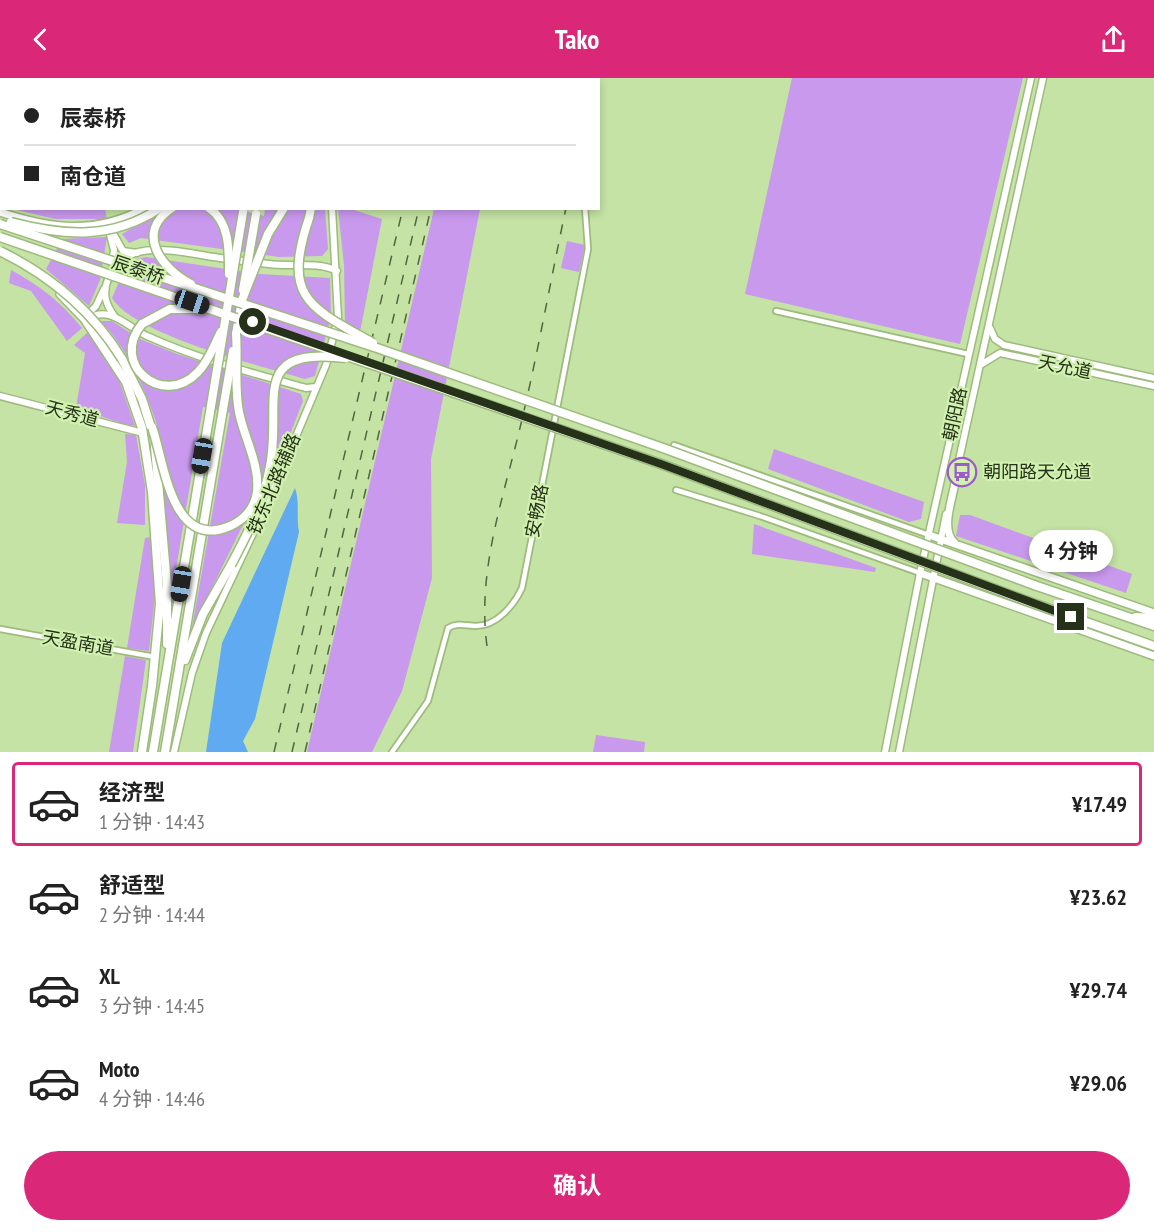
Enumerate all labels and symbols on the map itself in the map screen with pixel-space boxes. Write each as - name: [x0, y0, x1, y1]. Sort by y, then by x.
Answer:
- street label: 辰泰桥: [109, 250, 167, 289]
- car: [172, 288, 212, 316]
- route start: [239, 308, 266, 335]
- street label: 天允道: [1036, 350, 1094, 383]
- street label: 朝阳路: [938, 385, 971, 443]
- street label: 天秀道: [43, 395, 101, 432]
- street label: 铁东北路辅路: [242, 430, 305, 538]
- car: [190, 437, 214, 475]
- bus stop icon: 朝阳路天允道: [946, 456, 978, 488]
- place label: 朝阳路天允道: [983, 460, 1091, 483]
- street label: 安畅路: [520, 482, 553, 540]
- callout: 4 分钟: [1029, 530, 1113, 572]
- car: [169, 565, 193, 603]
- route end: [1057, 603, 1084, 630]
- street label: 天盈南道: [41, 625, 116, 660]

